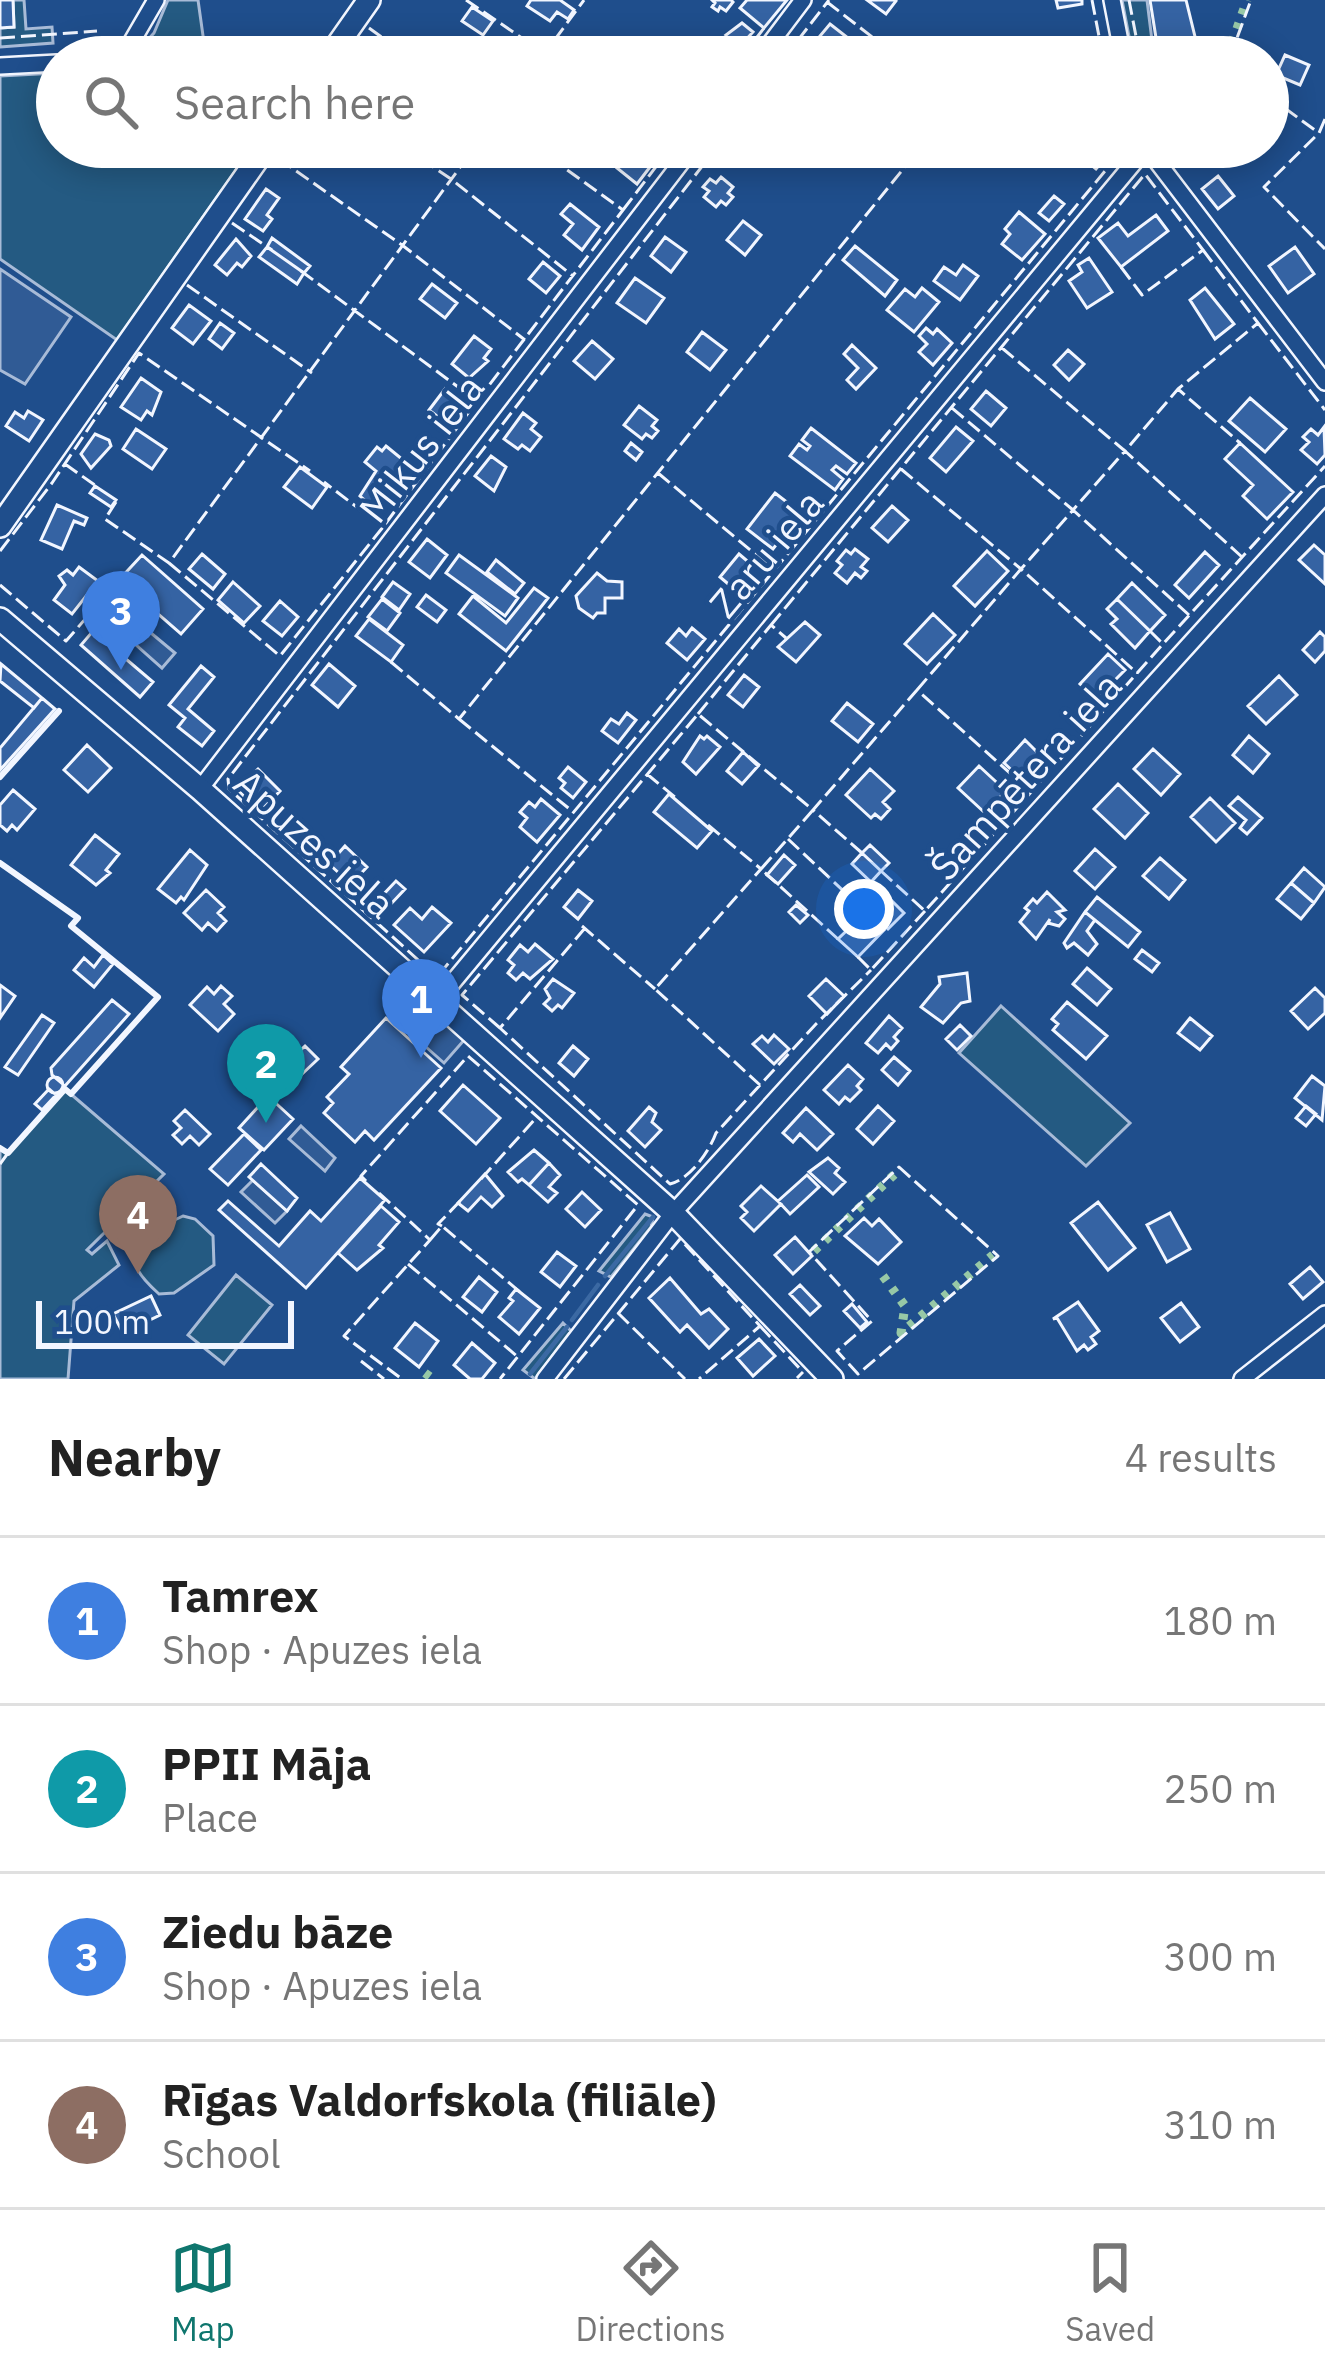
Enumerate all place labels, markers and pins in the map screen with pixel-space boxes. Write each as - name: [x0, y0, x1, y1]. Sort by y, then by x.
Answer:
- pin: 3: [82, 571, 160, 670]
- pin: 1: [382, 959, 460, 1058]
- pin: 2: [227, 1024, 305, 1123]
- pin: 4: [99, 1175, 177, 1274]

